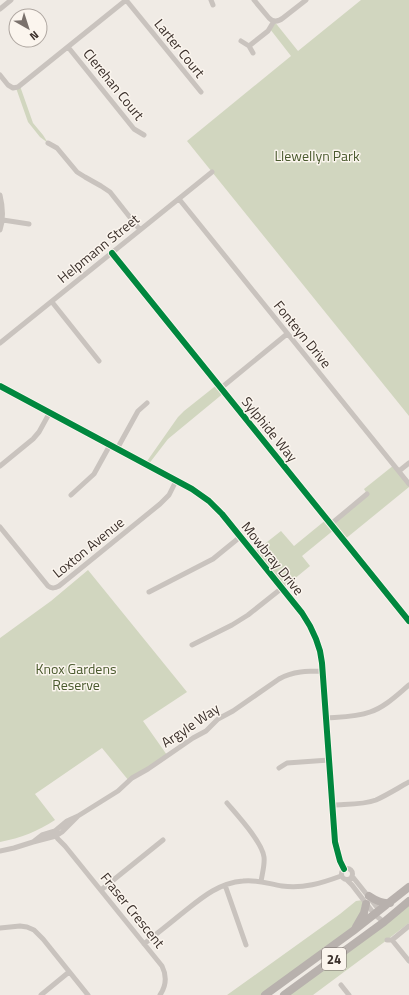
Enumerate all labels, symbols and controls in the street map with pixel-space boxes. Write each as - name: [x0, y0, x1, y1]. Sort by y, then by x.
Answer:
- north arrow: [8, 8, 48, 48]
- street label: Larter Court: [150, 14, 210, 82]
- text: N: [26, 27, 42, 44]
- street label: Clerehan Court: [78, 44, 150, 124]
- park label: Llewellyn Park: [274, 145, 360, 166]
- street label: Helpmann Street: [53, 208, 144, 288]
- street label: Fonteyn Drive: [269, 296, 337, 372]
- street label: Sylphide Way: [237, 392, 303, 466]
- street label: Loxton Avenue: [48, 511, 128, 583]
- street label: Mowbray Drive: [237, 517, 309, 599]
- park label: Knox Gardens Reserve: [36, 658, 116, 695]
- street label: Argyle Way: [157, 698, 224, 752]
- street label: Fraser Crescent: [96, 868, 170, 952]
- road number: 24: [322, 948, 346, 970]

